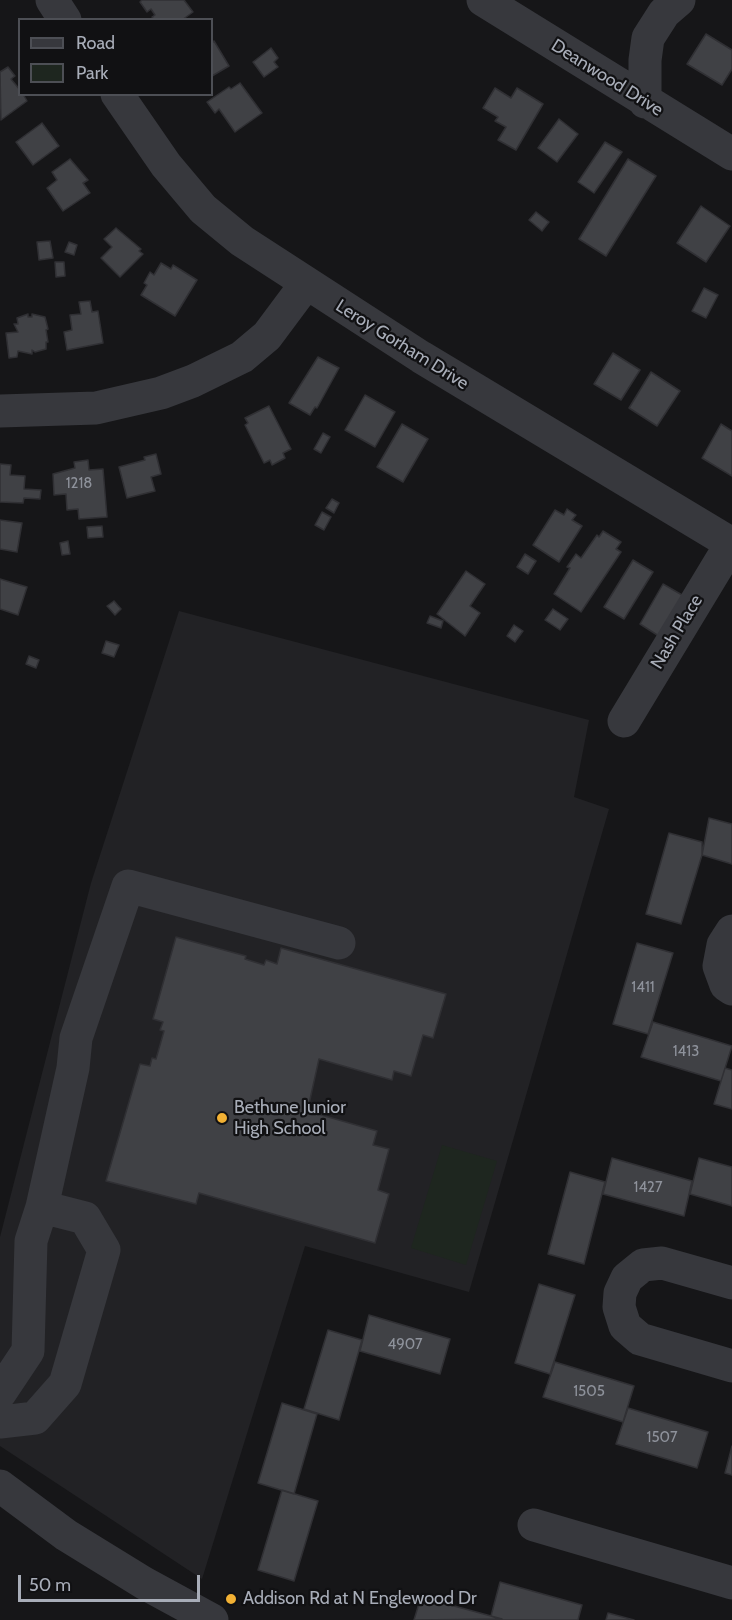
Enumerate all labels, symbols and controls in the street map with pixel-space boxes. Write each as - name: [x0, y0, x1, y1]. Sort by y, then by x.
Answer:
- legend: [18, 18, 213, 96]
- text: Road: [76, 32, 115, 54]
- street label: Deanwood Drive: [547, 35, 667, 121]
- text: Park: [76, 62, 108, 84]
- street label: Leroy Gorham Drive: [332, 295, 472, 395]
- house number: 1218: [66, 475, 92, 493]
- street label: Nash Place: [646, 591, 708, 673]
- house number: 1411: [631, 979, 655, 997]
- house number: 1413: [673, 1043, 699, 1061]
- place label: Bethune Junior High School: [234, 1097, 346, 1140]
- marker: Bethune Junior High School: [215, 1111, 229, 1125]
- house number: 1427: [634, 1179, 662, 1197]
- house number: 4907: [387, 1336, 423, 1354]
- house number: 1505: [573, 1383, 605, 1401]
- house number: 1507: [647, 1429, 677, 1447]
- scale bar: [21, 1563, 202, 1601]
- text: 50 m: [29, 1574, 71, 1596]
- place label: Addison Rd at N Englewood Dr: [243, 1588, 477, 1610]
- marker: Addison Rd at N Englewood Dr: [224, 1592, 238, 1606]

